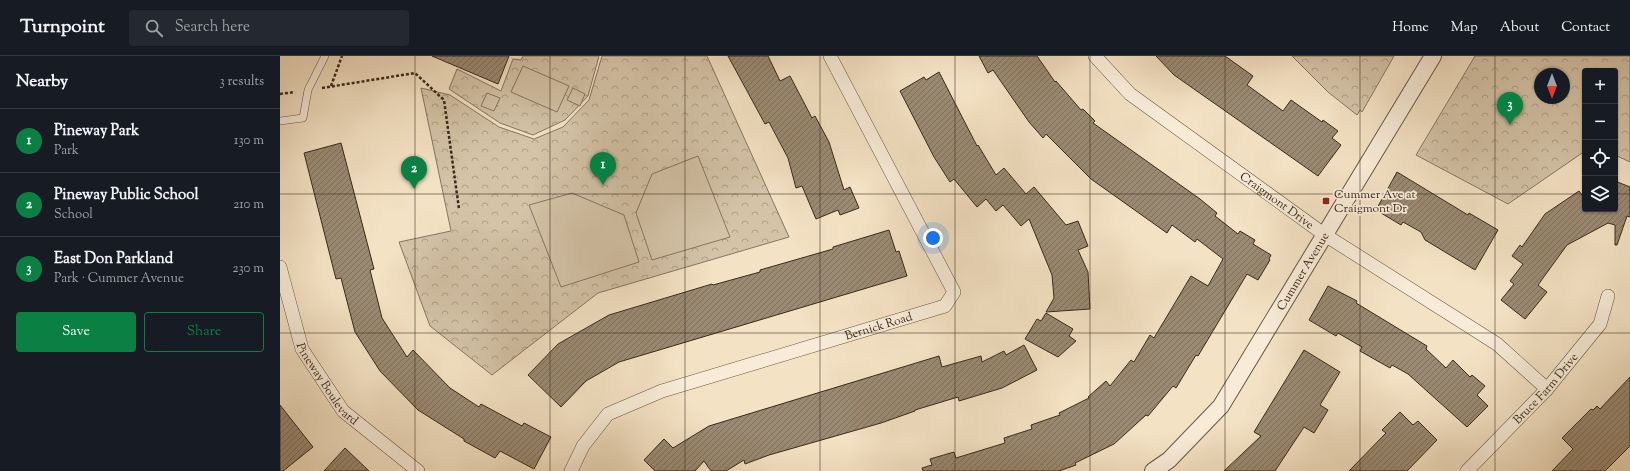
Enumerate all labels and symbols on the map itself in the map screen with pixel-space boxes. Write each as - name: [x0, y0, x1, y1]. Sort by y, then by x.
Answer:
- north arrow: [1534, 68, 1570, 104]
- pin: 3: [1497, 92, 1523, 125]
- pin: 1: [590, 152, 616, 185]
- pin: 2: [401, 156, 427, 189]
- street label: Craigmont Drive: [1236, 168, 1318, 234]
- place label: Cummer Ave at Craigmont Dr: [1334, 186, 1415, 218]
- marker: Cummer Ave at Craigmont Dr: [1321, 196, 1331, 206]
- your location: [923, 228, 943, 248]
- street label: Cummer Avenue: [1273, 229, 1334, 314]
- street label: Bernick Road: [843, 308, 915, 346]
- street label: Pineway Boulevard: [291, 341, 362, 430]
- street label: Bruce Farm Drive: [1509, 349, 1583, 429]

